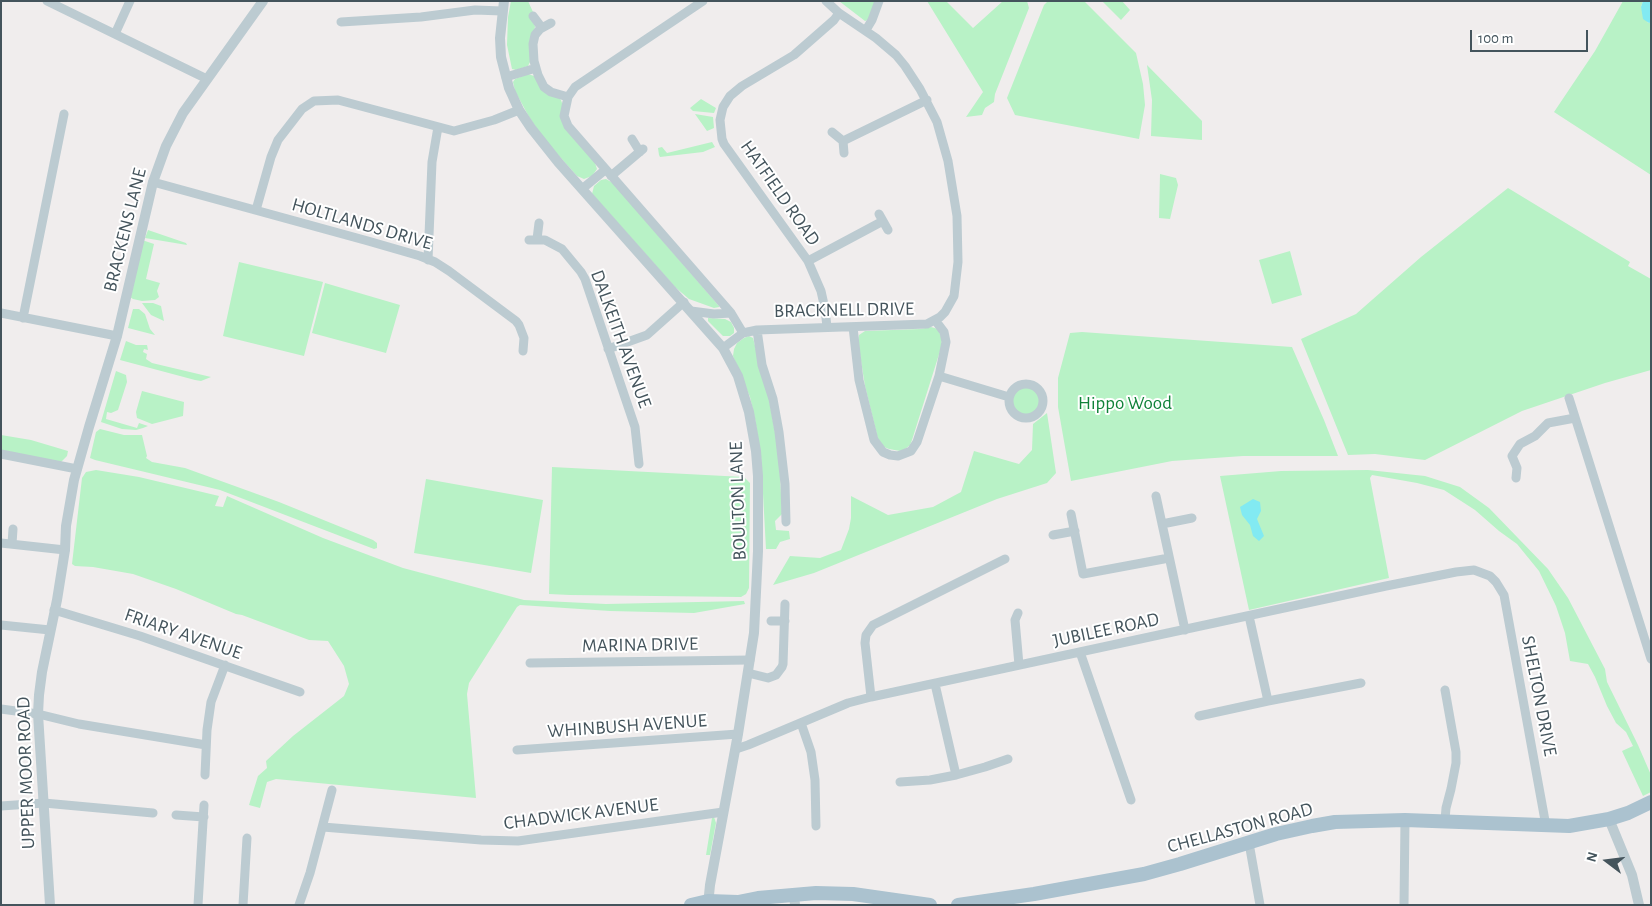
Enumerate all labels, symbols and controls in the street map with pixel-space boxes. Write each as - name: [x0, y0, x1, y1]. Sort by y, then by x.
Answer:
- scale bar: [1472, 20, 1590, 52]
- text: 100 m: [1478, 31, 1513, 46]
- street label: HATFIELD ROAD: [735, 136, 825, 250]
- street label: BRACKENS LANE: [99, 166, 151, 294]
- street label: HOLTLANDS DRIVE: [289, 193, 435, 255]
- street label: DALKEITH AVENUE: [585, 267, 657, 411]
- street label: BRACKNELL DRIVE: [774, 297, 914, 323]
- park label: Hippo Wood: [1078, 392, 1172, 414]
- street label: BOULTON LANE: [725, 441, 751, 561]
- street label: FRIARY AVENUE: [121, 603, 245, 665]
- street label: JUBILEE ROAD: [1051, 608, 1161, 652]
- street label: MARINA DRIVE: [582, 633, 698, 657]
- street label: SHELTON DRIVE: [1516, 634, 1562, 758]
- street label: UPPER MOOR ROAD: [12, 696, 40, 850]
- street label: WHINBUSH AVENUE: [547, 709, 707, 743]
- street label: CHADWICK AVENUE: [502, 793, 660, 835]
- street label: CHELLASTON ROAD: [1165, 798, 1315, 858]
- north arrow: [1582, 836, 1632, 886]
- text: N: [1584, 851, 1601, 864]

